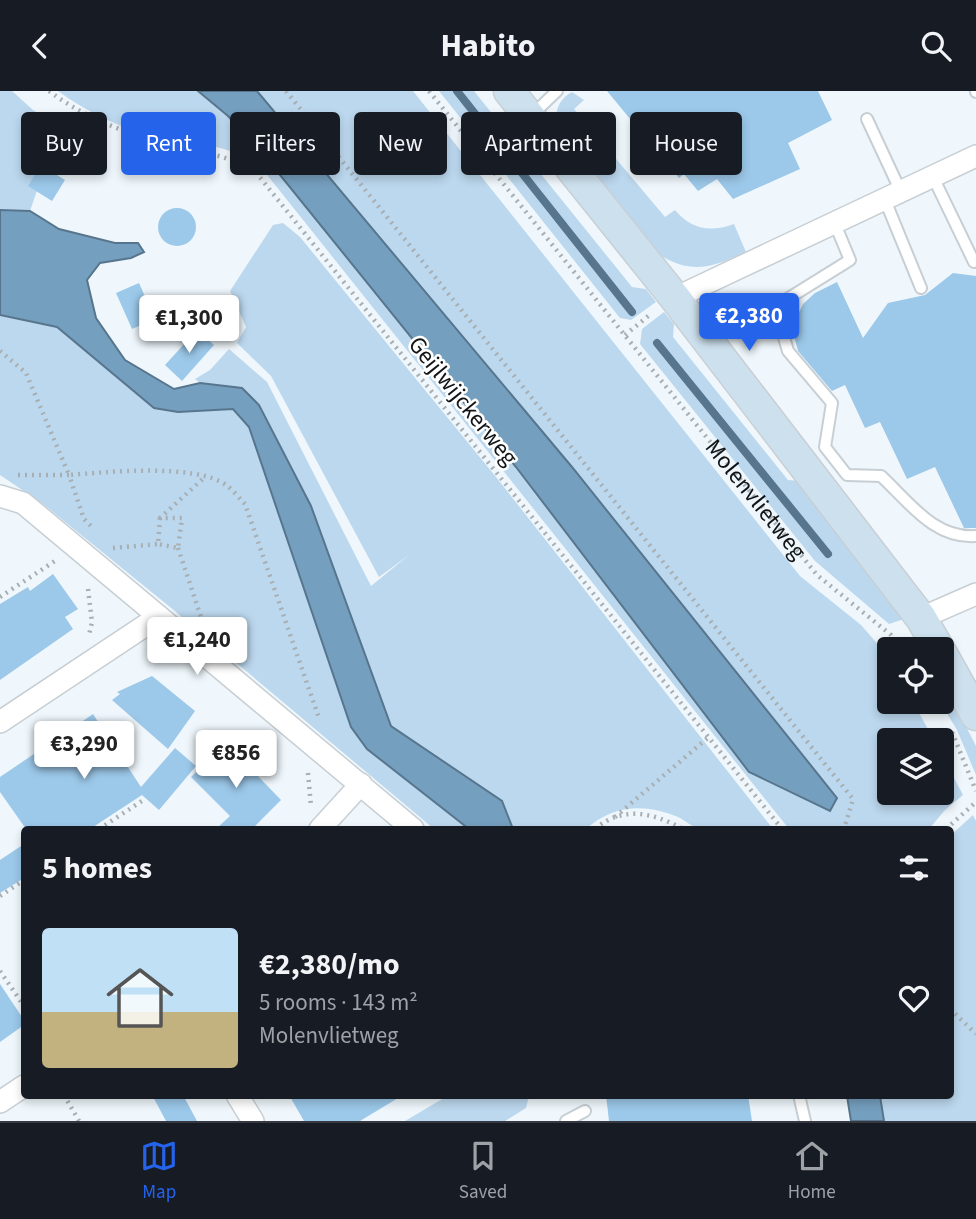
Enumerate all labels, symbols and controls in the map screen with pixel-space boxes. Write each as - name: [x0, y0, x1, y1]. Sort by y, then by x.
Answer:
- text: Habito: [440, 23, 536, 69]
- icon: back: [21, 27, 59, 65]
- icon: search: [917, 27, 955, 65]
- chip: Buy: [21, 112, 107, 175]
- chip: Rent: [121, 112, 216, 175]
- chip: Filters: [230, 112, 340, 175]
- chip: New: [354, 112, 447, 175]
- chip: Apartment: [461, 112, 616, 175]
- chip: House: [630, 112, 742, 175]
- pin: €2,380: [692, 293, 806, 353]
- pin: €1,300: [132, 295, 246, 355]
- text: €2,380: [715, 299, 783, 332]
- text: €1,300: [155, 301, 223, 334]
- street label: Geijlwijckerweg: [400, 329, 526, 473]
- street label: Molenvlietweg: [697, 431, 815, 567]
- pin: €1,240: [140, 617, 254, 677]
- text: €1,240: [163, 623, 231, 656]
- map controls: [877, 637, 954, 805]
- button: locate: [877, 637, 954, 714]
- pin: €3,290: [27, 721, 141, 781]
- text: €3,290: [50, 727, 118, 760]
- button: layers: [877, 728, 954, 805]
- pin: €856: [195, 731, 277, 790]
- text: €856: [212, 736, 260, 769]
- text: 5 homes: [42, 847, 152, 890]
- icon: filters: [895, 849, 933, 887]
- text: €2,380/mo: [259, 943, 400, 986]
- icon: home: [98, 956, 182, 1040]
- icon: heart: [895, 979, 933, 1017]
- text: 5 rooms · 143 m²: [259, 986, 418, 1019]
- text: Molenvlietweg: [259, 1019, 398, 1052]
- tab: Map: [140, 1137, 178, 1206]
- tab: Saved: [459, 1137, 507, 1206]
- tab: Home: [788, 1137, 836, 1206]

